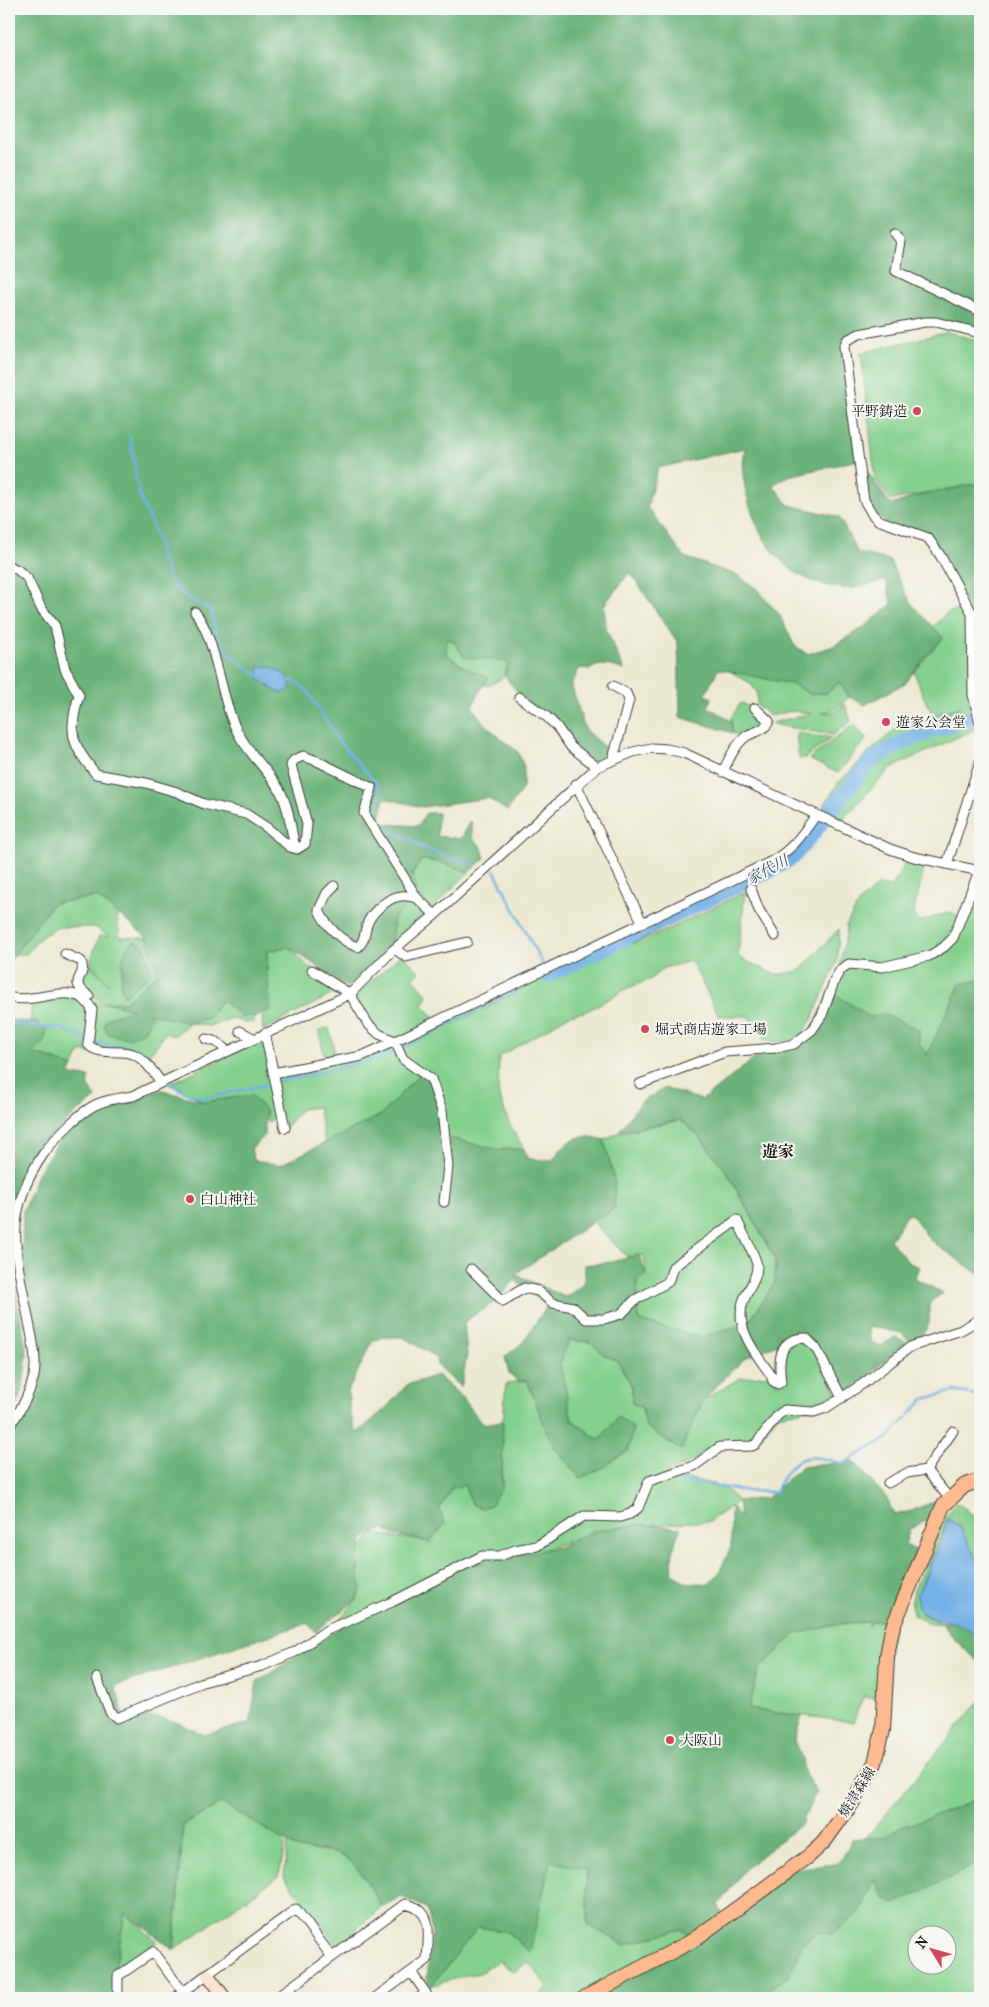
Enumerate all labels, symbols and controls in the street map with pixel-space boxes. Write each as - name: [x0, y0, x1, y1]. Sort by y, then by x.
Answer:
- place label: 平野鋳造: [851, 403, 907, 420]
- marker: 平野鋳造: [911, 405, 923, 417]
- place label: 遊家公会堂: [896, 714, 966, 731]
- marker: 遊家公会堂: [880, 716, 892, 728]
- water label: 家代川: [743, 851, 793, 889]
- place label: 堀式商店遊家工場: [655, 1021, 767, 1038]
- marker: 堀式商店遊家工場: [639, 1023, 651, 1035]
- district label: 遊家: [762, 1142, 794, 1161]
- place label: 白山神社: [200, 1191, 256, 1208]
- marker: 白山神社: [184, 1193, 196, 1205]
- place label: 大阪山: [680, 1732, 722, 1749]
- marker: 大阪山: [664, 1734, 676, 1746]
- street label: 焼津森線: [835, 1764, 879, 1820]
- north arrow: [906, 1924, 956, 1974]
- text: N: [912, 1933, 932, 1952]

